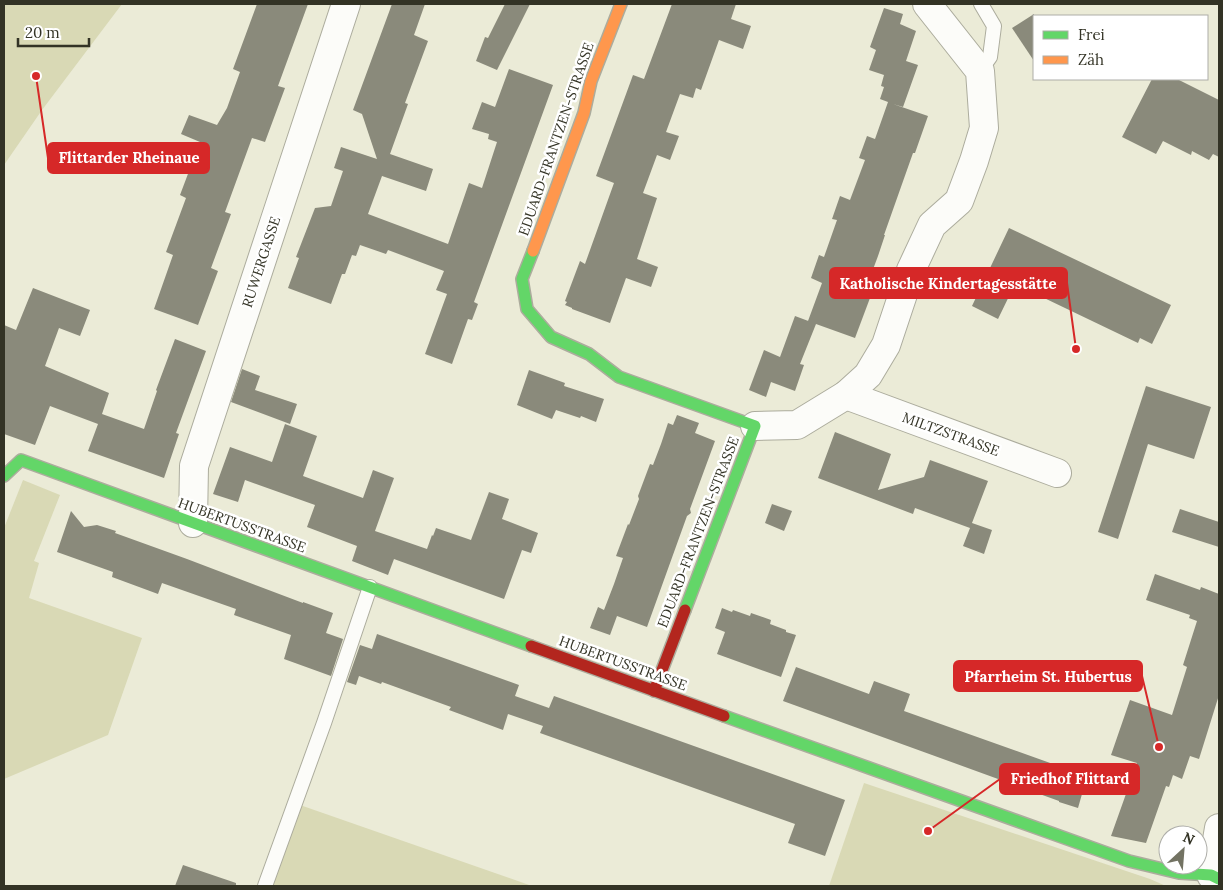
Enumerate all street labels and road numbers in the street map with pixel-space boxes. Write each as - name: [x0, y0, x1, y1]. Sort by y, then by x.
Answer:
- street label: EDUARD-FRANTZEN-STRASSE: [514, 40, 598, 238]
- street label: RUWERGASSE: [238, 214, 284, 310]
- street label: MILTZSTRASSE: [900, 408, 1002, 460]
- street label: EDUARD-FRANTZEN-STRASSE: [653, 433, 743, 630]
- street label: HUBERTUSSTRASSE: [176, 494, 309, 557]
- street label: HUBERTUSSTRASSE: [557, 632, 690, 695]

